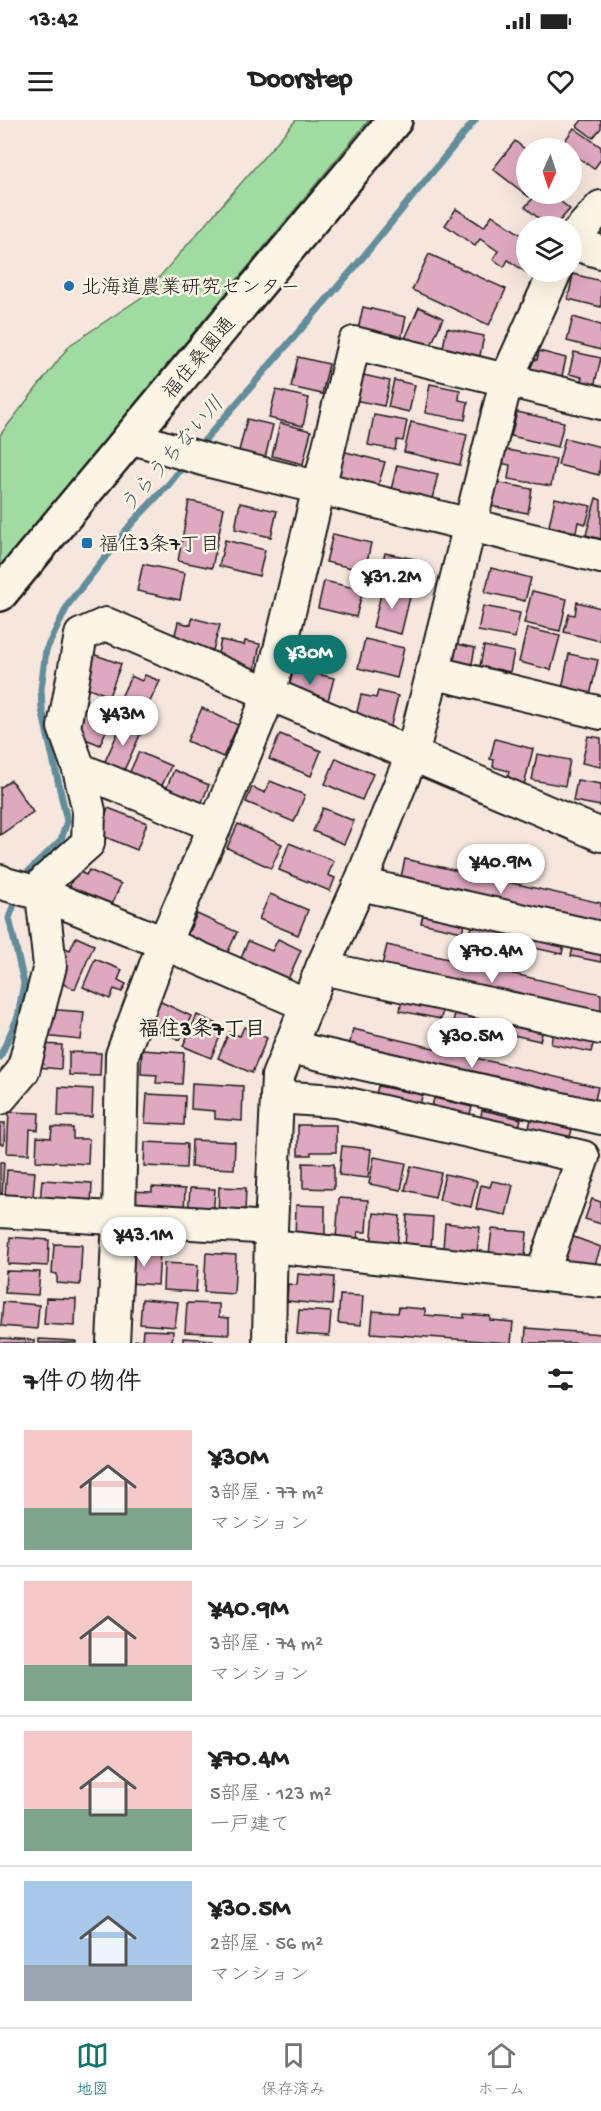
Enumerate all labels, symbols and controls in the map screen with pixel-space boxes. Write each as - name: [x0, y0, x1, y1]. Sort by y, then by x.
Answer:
- text: 13:42: [30, 8, 78, 34]
- icon: menu: [24, 65, 57, 98]
- text: Doorstep: [249, 65, 352, 97]
- icon: heart: [544, 65, 577, 98]
- north arrow: [516, 138, 582, 204]
- map controls: [516, 138, 582, 282]
- button: layers: [516, 216, 582, 282]
- place label: 北海道農業研究センター: [81, 276, 300, 301]
- marker: 北海道農業研究センター: [62, 279, 76, 293]
- street label: 福住桑園通: [158, 312, 242, 405]
- water label: うらうちない川: [115, 392, 231, 520]
- place label: 福住3条7丁目: [99, 533, 220, 558]
- marker: 福住3条7丁目: [80, 536, 94, 550]
- pin: ¥31.2M: [343, 559, 441, 610]
- text: ¥31.2M: [363, 567, 421, 590]
- pin: ¥30M: [274, 635, 346, 686]
- text: ¥30M: [288, 643, 332, 666]
- pin: ¥43M: [87, 696, 159, 747]
- text: ¥43M: [102, 704, 145, 727]
- pin: ¥40.9M: [452, 844, 550, 895]
- text: ¥40.9M: [471, 852, 531, 875]
- pin: ¥70.4M: [443, 933, 541, 984]
- text: ¥70.4M: [462, 941, 522, 964]
- district label: 福住3条7丁目: [139, 1017, 265, 1044]
- pin: ¥30.5M: [423, 1018, 521, 1069]
- text: ¥30.5M: [441, 1026, 503, 1049]
- pin: ¥43.1M: [95, 1217, 193, 1268]
- text: ¥43.1M: [115, 1225, 173, 1248]
- icon: filters: [544, 1363, 577, 1396]
- text: 7件の物件: [24, 1369, 142, 1400]
- text: ¥30M: [210, 1444, 268, 1475]
- icon: home: [72, 1454, 144, 1526]
- text: 3部屋 · 77 m²: [210, 1483, 324, 1506]
- text: マンション: [210, 1514, 309, 1537]
- text: ¥40.9M: [210, 1595, 288, 1626]
- icon: home: [72, 1605, 144, 1677]
- text: 3部屋 · 74 m²: [210, 1634, 323, 1657]
- text: マンション: [210, 1665, 309, 1688]
- text: ¥70.4M: [210, 1745, 289, 1776]
- icon: home: [72, 1755, 144, 1827]
- text: 5部屋 · 123 m²: [210, 1784, 331, 1807]
- text: 一戸建て: [210, 1815, 290, 1838]
- text: ¥30.5M: [210, 1895, 290, 1926]
- icon: home: [72, 1905, 144, 1977]
- text: 2部屋 · 56 m²: [210, 1934, 323, 1957]
- text: マンション: [210, 1965, 309, 1988]
- tab: 地図: [76, 2039, 109, 2101]
- tab: 保存済み: [261, 2039, 325, 2101]
- tab: ホーム: [478, 2039, 525, 2101]

